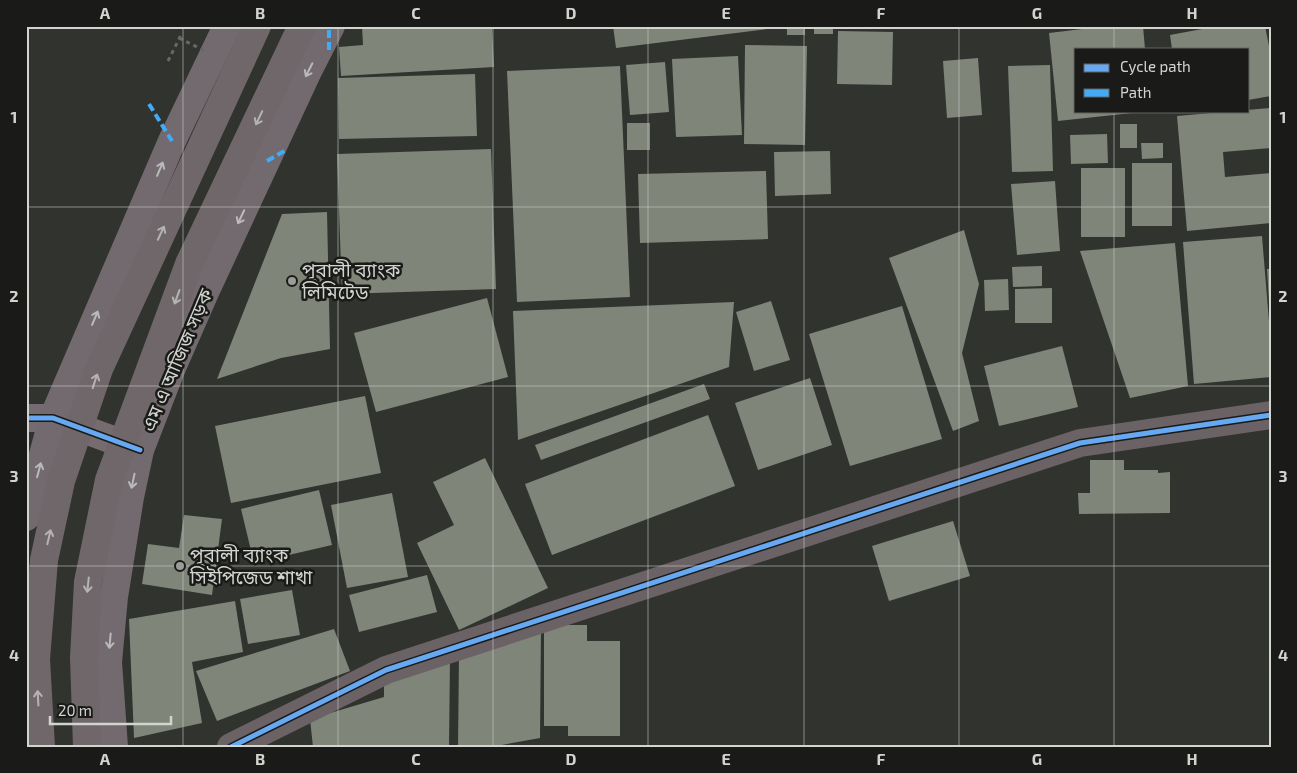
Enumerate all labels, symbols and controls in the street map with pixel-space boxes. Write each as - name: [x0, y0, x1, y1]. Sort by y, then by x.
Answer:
- text: A: [100, 3, 111, 22]
- text: B: [255, 3, 265, 22]
- text: C: [411, 3, 421, 22]
- text: D: [566, 3, 577, 22]
- text: E: [721, 3, 731, 22]
- text: F: [877, 3, 886, 22]
- text: G: [1032, 3, 1042, 22]
- text: H: [1186, 3, 1198, 22]
- legend: [1074, 48, 1250, 112]
- text: Cycle path: [1120, 57, 1191, 75]
- one-way arrow: [304, 62, 314, 77]
- text: Path: [1120, 83, 1151, 101]
- text: 1: [11, 107, 17, 126]
- text: 1: [1280, 107, 1286, 126]
- one-way arrow: [254, 110, 263, 125]
- one-way arrow: [155, 162, 165, 177]
- one-way arrow: [235, 209, 245, 224]
- one-way arrow: [157, 226, 167, 241]
- place label: পূবালী ব্যাংক লিমিটেড: [301, 258, 401, 303]
- marker: পূবালী ব্যাংক লিমিটেড: [286, 275, 298, 287]
- street label: এম এ আজিজ সড়ক: [136, 284, 217, 435]
- text: 2: [9, 286, 19, 305]
- text: 2: [1278, 286, 1288, 305]
- one-way arrow: [172, 289, 181, 304]
- one-way arrow: [91, 311, 101, 326]
- one-way arrow: [91, 374, 100, 389]
- one-way arrow: [34, 463, 44, 479]
- text: 3: [9, 466, 19, 485]
- text: 3: [1278, 466, 1288, 485]
- one-way arrow: [128, 472, 138, 488]
- one-way arrow: [45, 529, 54, 545]
- place label: পূবালী ব্যাংক সিইপিজেড শাখা: [189, 543, 313, 588]
- marker: পূবালী ব্যাংক সিইপিজেড শাখা: [174, 560, 186, 572]
- one-way arrow: [83, 577, 93, 593]
- one-way arrow: [105, 633, 115, 649]
- text: 4: [9, 645, 19, 664]
- text: 4: [1278, 645, 1288, 664]
- one-way arrow: [33, 690, 42, 706]
- scale bar: [50, 693, 171, 725]
- text: 20 m: [58, 701, 92, 719]
- text: A: [100, 749, 111, 768]
- text: B: [255, 749, 265, 768]
- text: C: [411, 749, 421, 768]
- text: D: [566, 749, 577, 768]
- text: E: [721, 749, 731, 768]
- text: F: [877, 749, 886, 768]
- text: G: [1032, 749, 1042, 768]
- text: H: [1186, 749, 1198, 768]

